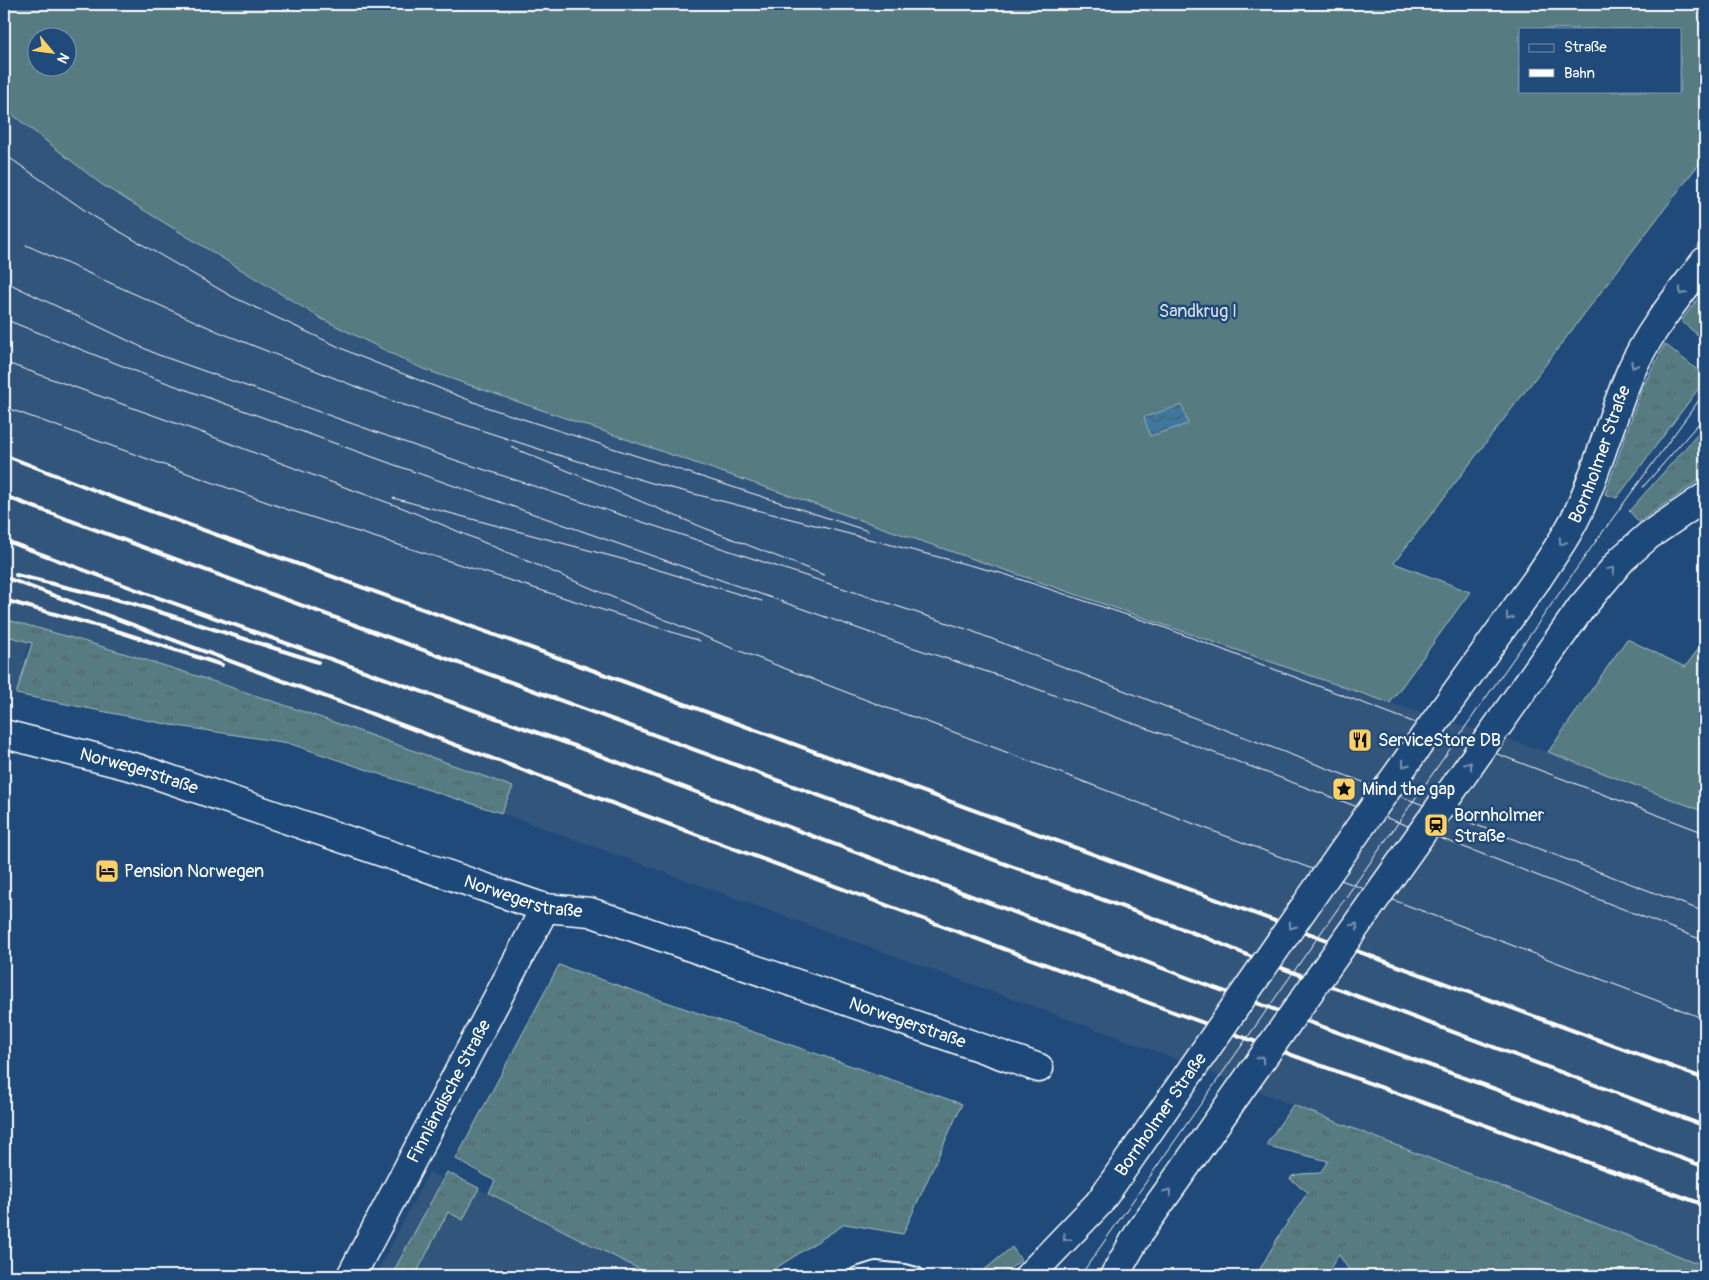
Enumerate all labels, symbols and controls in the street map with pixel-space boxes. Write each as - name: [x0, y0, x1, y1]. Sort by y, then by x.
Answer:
- north arrow: [28, 28, 78, 78]
- legend: [1519, 28, 1682, 92]
- text: Straße: [1564, 38, 1607, 57]
- text: N: [53, 50, 73, 66]
- text: Bahn: [1564, 64, 1595, 83]
- one-way arrow: [1679, 286, 1688, 296]
- park label: Sandkrug I: [1159, 300, 1237, 323]
- one-way arrow: [1631, 359, 1641, 368]
- street label: Bornholmer Straße: [1564, 382, 1636, 527]
- one-way arrow: [1558, 536, 1568, 545]
- one-way arrow: [1606, 567, 1615, 576]
- one-way arrow: [1507, 611, 1515, 620]
- restaurant icon: ServiceStore DB: [1347, 727, 1373, 753]
- place label: ServiceStore DB: [1378, 729, 1501, 752]
- street label: Norwegerstraße: [77, 743, 201, 800]
- one-way arrow: [1402, 758, 1411, 768]
- one-way arrow: [1463, 761, 1472, 771]
- place icon: Mind the gap: [1331, 776, 1357, 802]
- place label: Mind the gap: [1362, 778, 1455, 801]
- place label: Bornholmer Straße: [1454, 804, 1545, 848]
- station icon: Bornholmer Straße: [1423, 812, 1449, 838]
- hotel icon: Pension Norwegen: [94, 858, 120, 884]
- place label: Pension Norwegen: [124, 860, 264, 883]
- street label: Norwegerstraße: [461, 870, 584, 923]
- one-way arrow: [1289, 920, 1298, 929]
- one-way arrow: [1349, 922, 1358, 932]
- street label: Norwegerstraße: [846, 992, 969, 1054]
- street label: Finnländische Straße: [402, 1016, 496, 1167]
- street label: Bornholmer Straße: [1110, 1048, 1212, 1181]
- one-way arrow: [1255, 1055, 1264, 1065]
- one-way arrow: [1162, 1188, 1171, 1197]
- one-way arrow: [1063, 1232, 1072, 1241]

